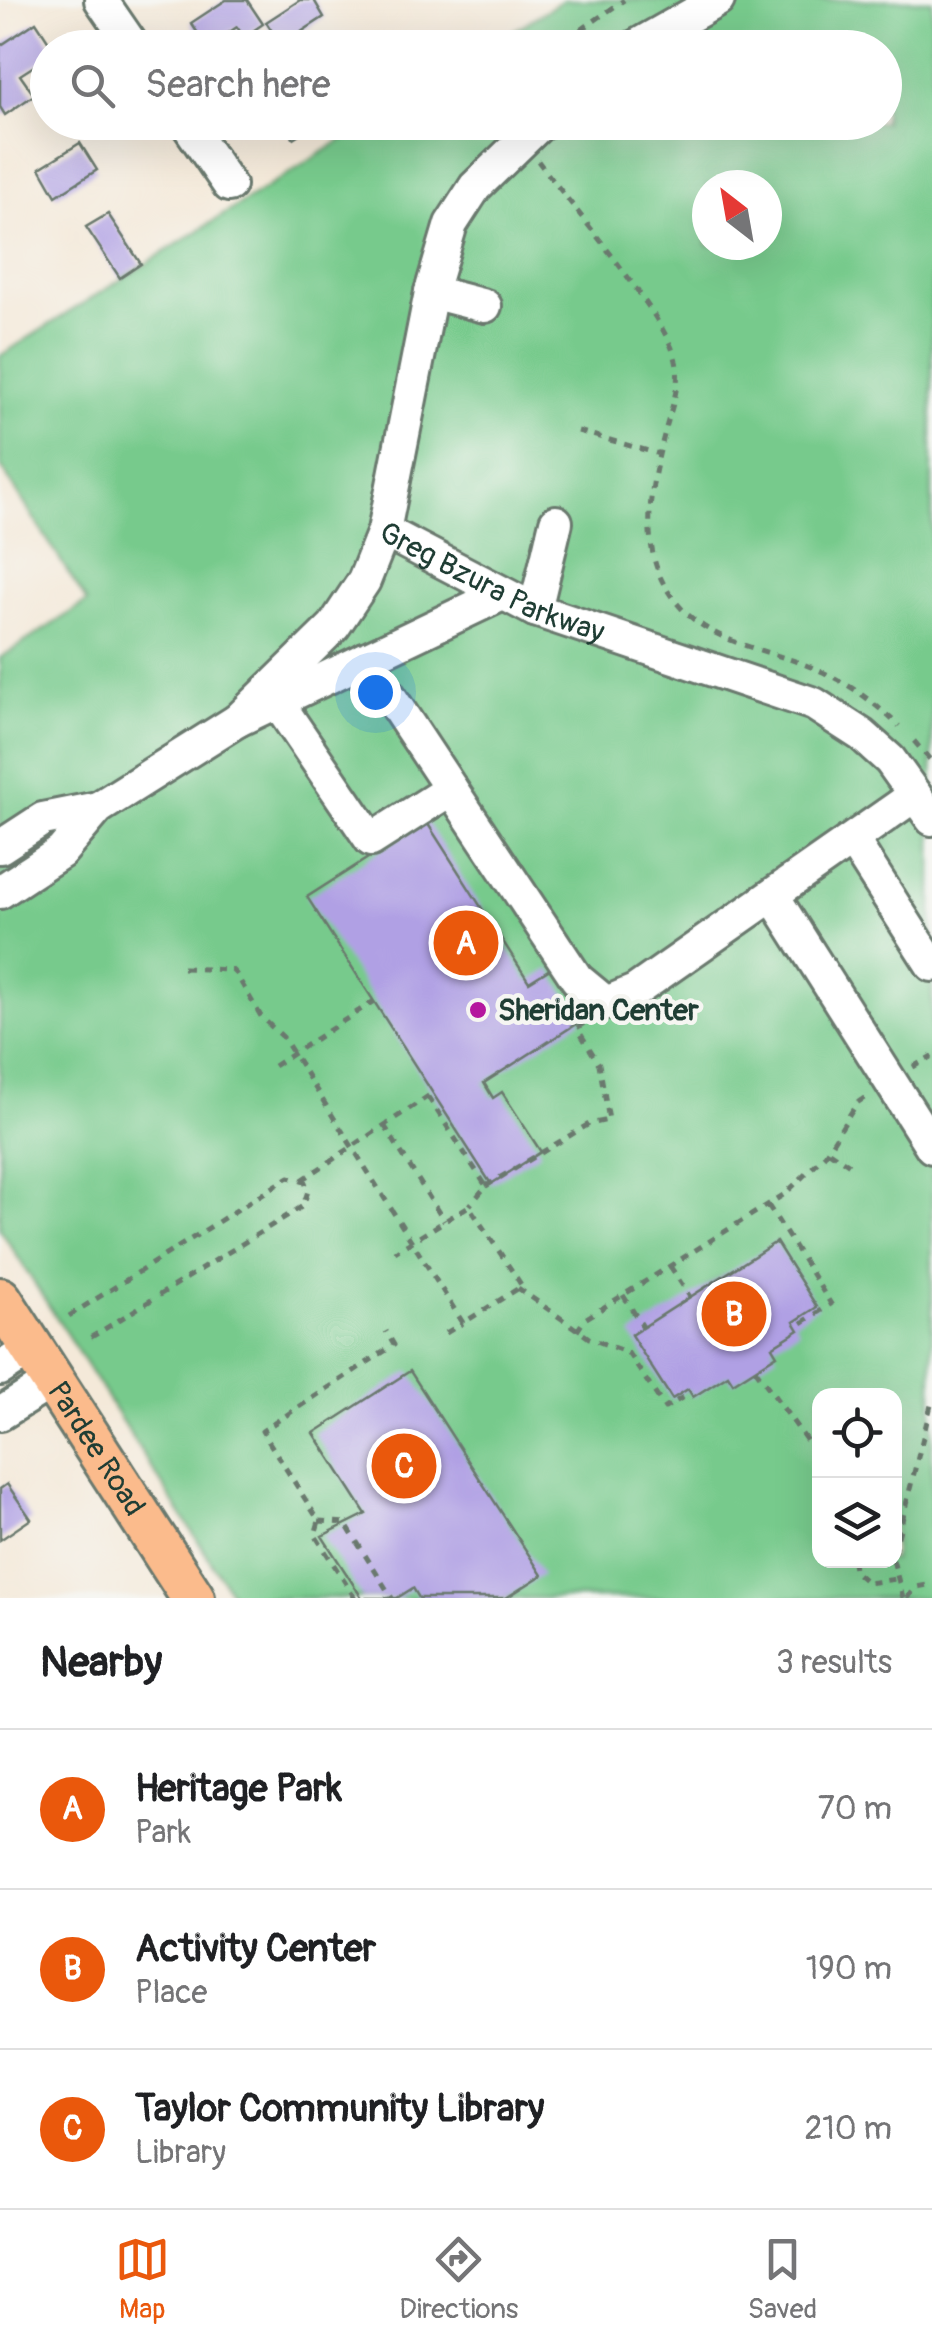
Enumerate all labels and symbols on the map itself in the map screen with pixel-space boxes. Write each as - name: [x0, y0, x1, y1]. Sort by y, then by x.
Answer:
- north arrow: [692, 170, 782, 260]
- street label: Greg Bzura Parkway: [373, 513, 609, 651]
- your location: [350, 667, 401, 718]
- pin: A: [434, 906, 498, 980]
- place label: Sheridan Center: [498, 992, 699, 1029]
- marker: Sheridan Center: [467, 999, 489, 1021]
- pin: B: [702, 1276, 766, 1352]
- street label: Pardee Road: [40, 1374, 153, 1523]
- pin: C: [372, 1428, 436, 1504]

